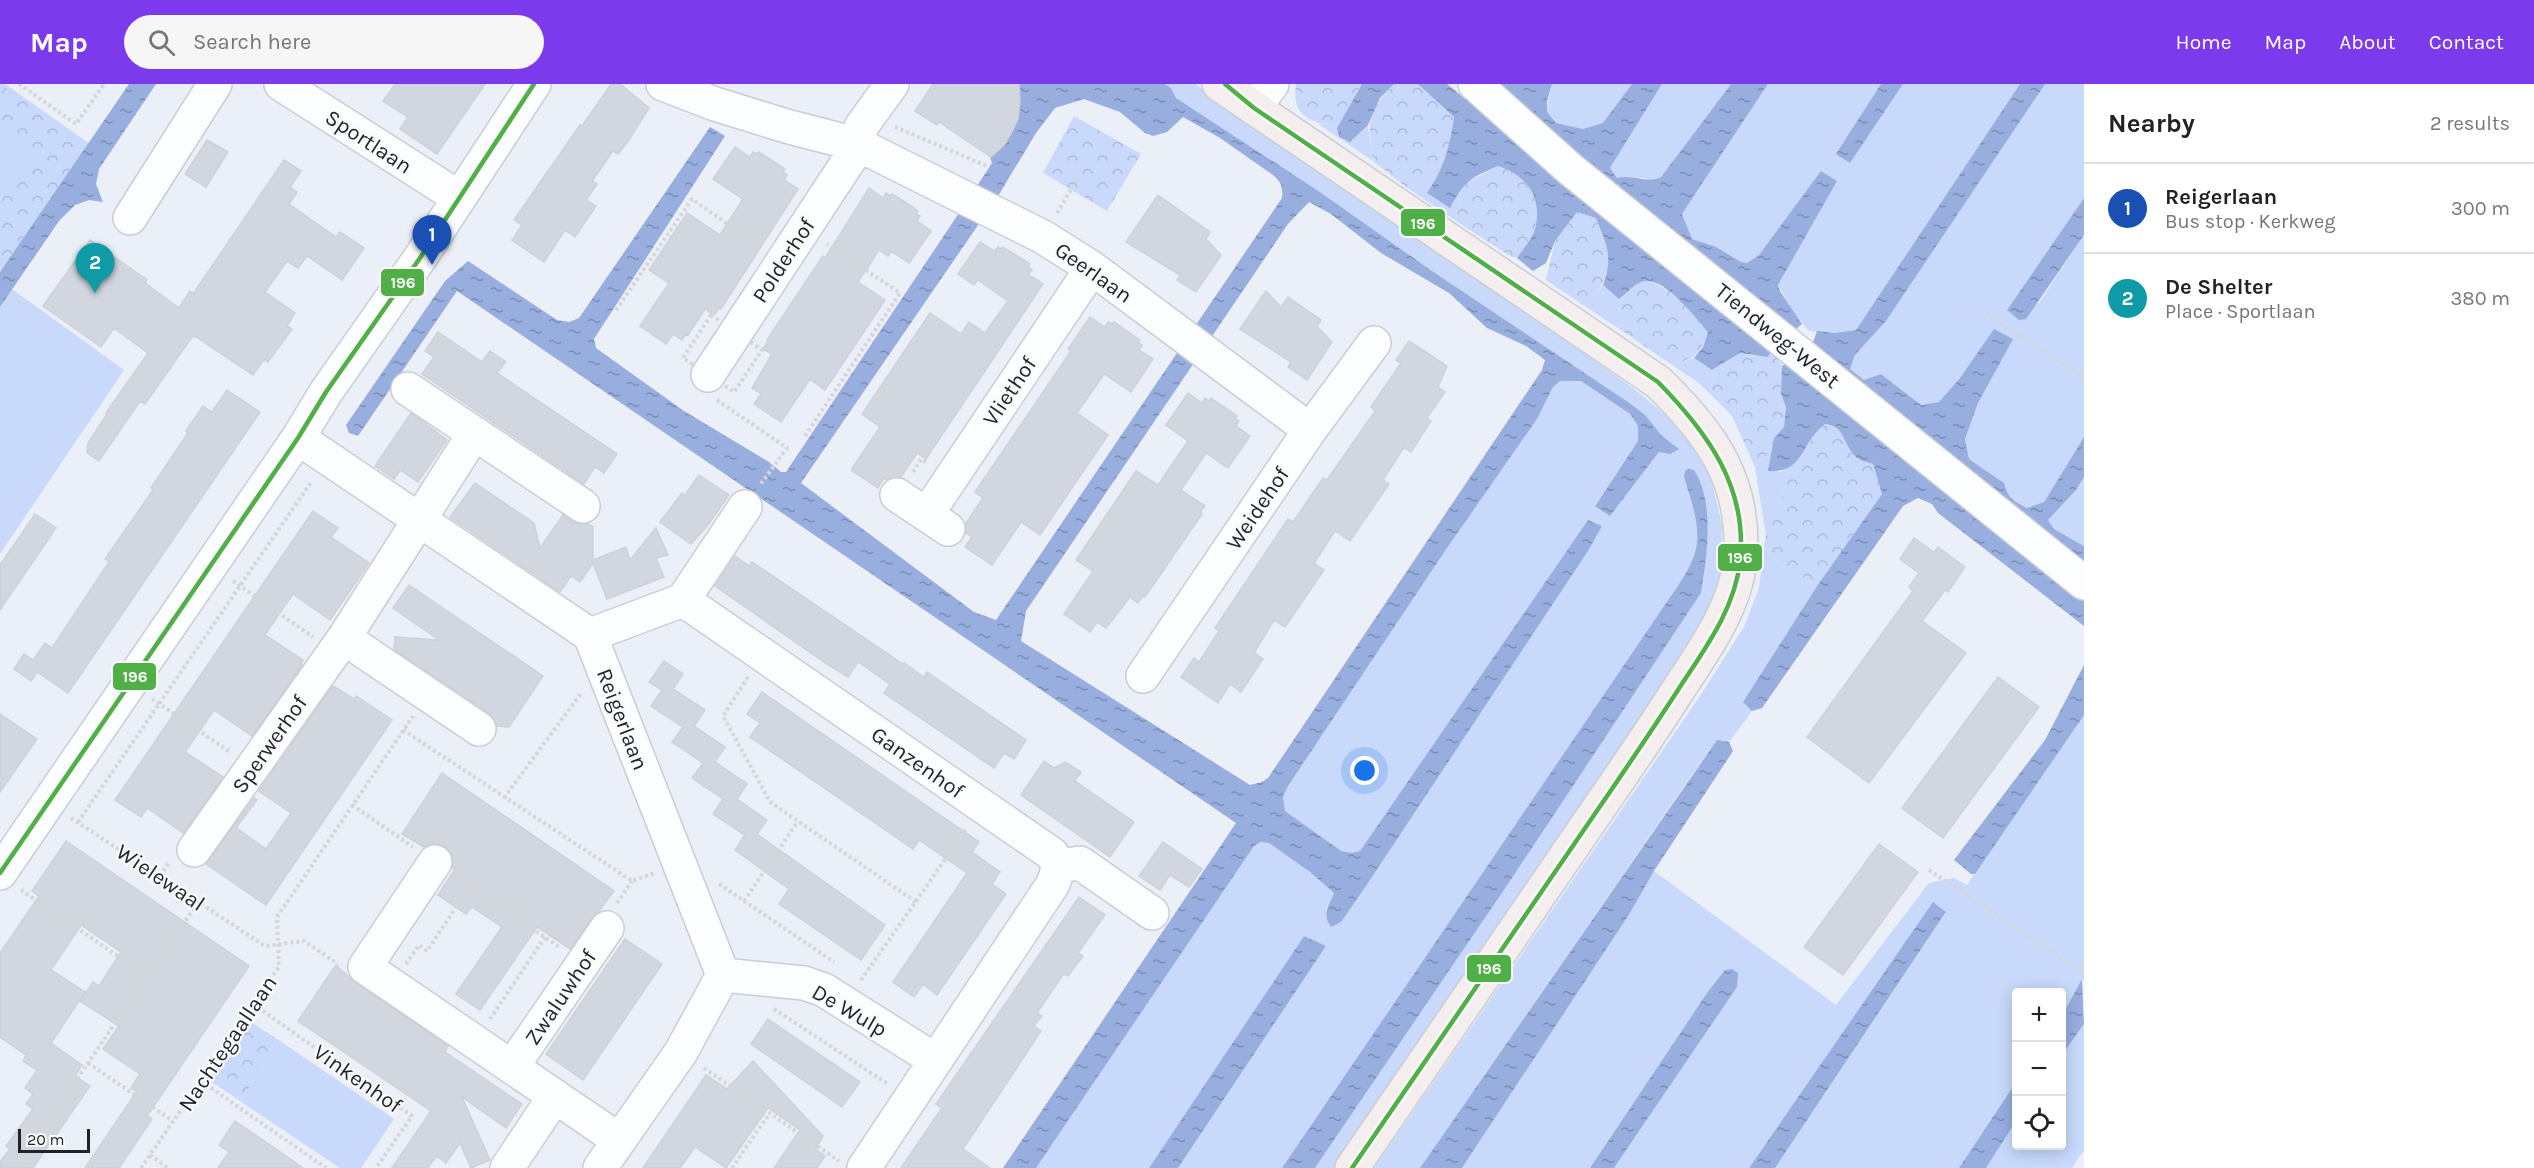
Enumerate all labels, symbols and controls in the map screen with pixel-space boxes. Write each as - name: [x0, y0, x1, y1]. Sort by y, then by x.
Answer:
- search box: [124, 15, 544, 69]
- text: Map: [30, 26, 88, 59]
- icon: search: [145, 26, 178, 59]
- text: Search here: [193, 29, 311, 55]
- text: Home: [2176, 30, 2232, 54]
- text: Map: [2265, 30, 2306, 54]
- text: About: [2339, 30, 2396, 54]
- text: Contact: [2429, 30, 2504, 54]
- street label: Sportlaan: [320, 104, 417, 179]
- text: Nearby: [2108, 108, 2195, 139]
- text: 2 results: [2430, 112, 2510, 135]
- text: Reigerlaan: [2165, 184, 2277, 210]
- text: 1: [2124, 197, 2131, 220]
- text: 300 m: [2451, 197, 2510, 220]
- line badge: 196: [1400, 208, 1446, 237]
- text: Bus stop · Kerkweg: [2165, 210, 2336, 233]
- street label: Polderhof: [747, 213, 821, 308]
- text: 196: [1410, 214, 1436, 233]
- pin: 1: [412, 216, 452, 265]
- street label: Geerlaan: [1050, 237, 1137, 309]
- pin: 2: [76, 244, 115, 293]
- line badge: 196: [380, 268, 425, 297]
- text: 196: [390, 273, 416, 292]
- text: De Shelter: [2165, 274, 2272, 300]
- street label: Tiendweg-West: [1710, 278, 1845, 394]
- text: 2: [2121, 287, 2134, 310]
- text: 380 m: [2451, 287, 2510, 310]
- text: Place · Sportlaan: [2165, 300, 2316, 323]
- street label: Vliethof: [977, 352, 1043, 431]
- street label: Weidehof: [1221, 462, 1295, 555]
- line badge: 196: [1717, 543, 1763, 572]
- text: 196: [1727, 548, 1753, 567]
- line badge: 196: [112, 662, 157, 691]
- street label: Reigerlaan: [591, 665, 653, 774]
- text: 196: [122, 667, 148, 686]
- street label: Sperwerhof: [227, 690, 313, 798]
- street label: Ganzenhof: [866, 721, 969, 805]
- your location: [1350, 756, 1379, 785]
- street label: Wielewaal: [111, 839, 210, 917]
- street label: Zwaluwhof: [519, 945, 602, 1050]
- line badge: 196: [1466, 954, 1512, 983]
- text: 196: [1476, 959, 1502, 978]
- street label: Nachtegaallaan: [173, 971, 283, 1116]
- street label: De Wulp: [807, 979, 892, 1043]
- map controls: [2012, 988, 2066, 1150]
- button: +: [2012, 988, 2066, 1042]
- street label: Vinkenhof: [308, 1039, 407, 1119]
- button: −: [2012, 1042, 2066, 1096]
- button: locate: [2012, 1096, 2066, 1150]
- scale bar: [18, 1126, 90, 1154]
- text: 20 m: [27, 1130, 65, 1149]

